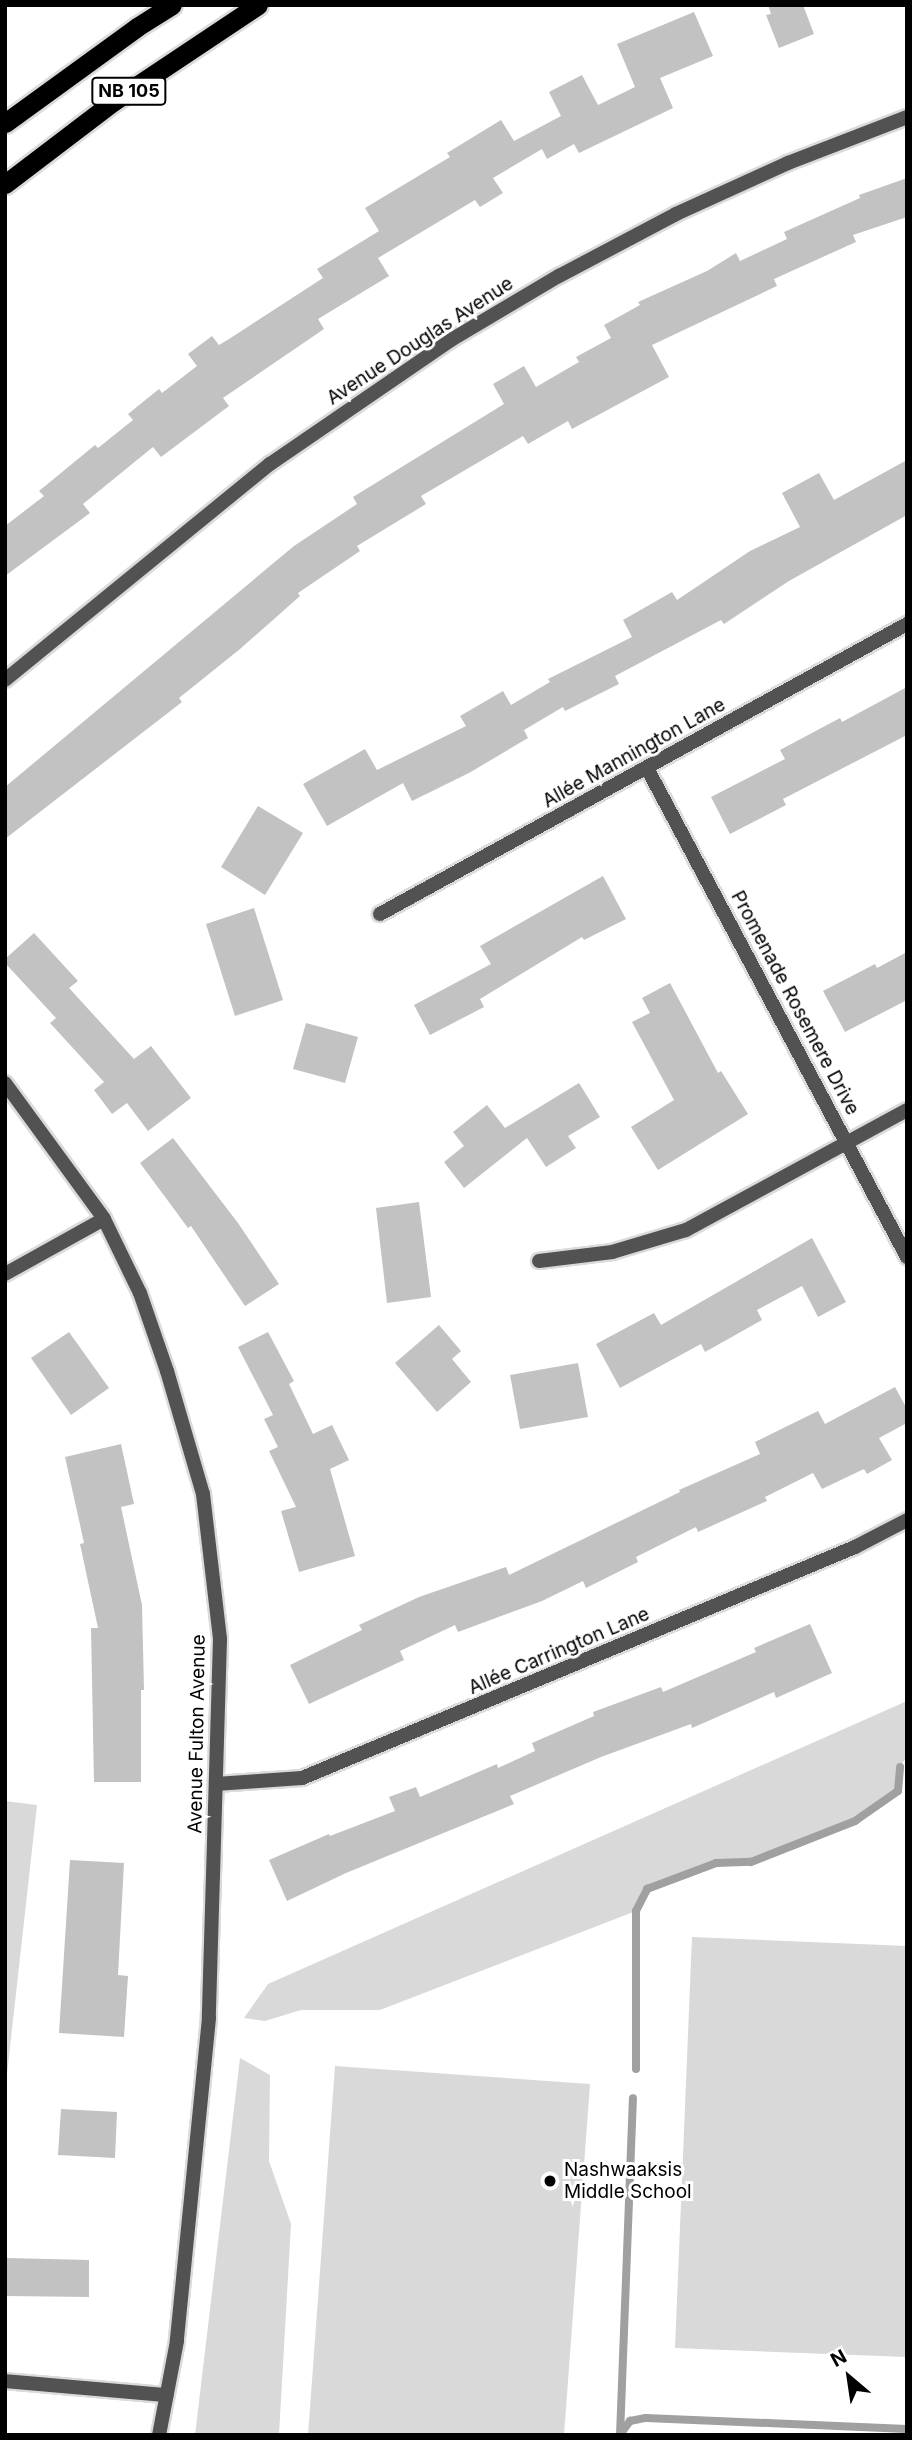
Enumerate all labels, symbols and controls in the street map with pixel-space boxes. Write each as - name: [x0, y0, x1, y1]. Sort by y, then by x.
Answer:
- road number: NB 105: [90, 76, 168, 106]
- street label: Avenue Douglas Avenue: [323, 272, 517, 410]
- street label: Allée Mannington Lane: [539, 693, 729, 813]
- street label: Promenade Rosemere Drive: [726, 887, 864, 1119]
- street label: Allée Carrington Lane: [465, 1603, 653, 1699]
- street label: Avenue Fulton Avenue: [184, 1634, 210, 1834]
- place label: Nashwaaksis Middle School: [564, 2159, 692, 2203]
- marker: Nashwaaksis Middle School: [542, 2173, 558, 2189]
- north arrow: [814, 2342, 884, 2412]
- text: N: [827, 2345, 850, 2372]

